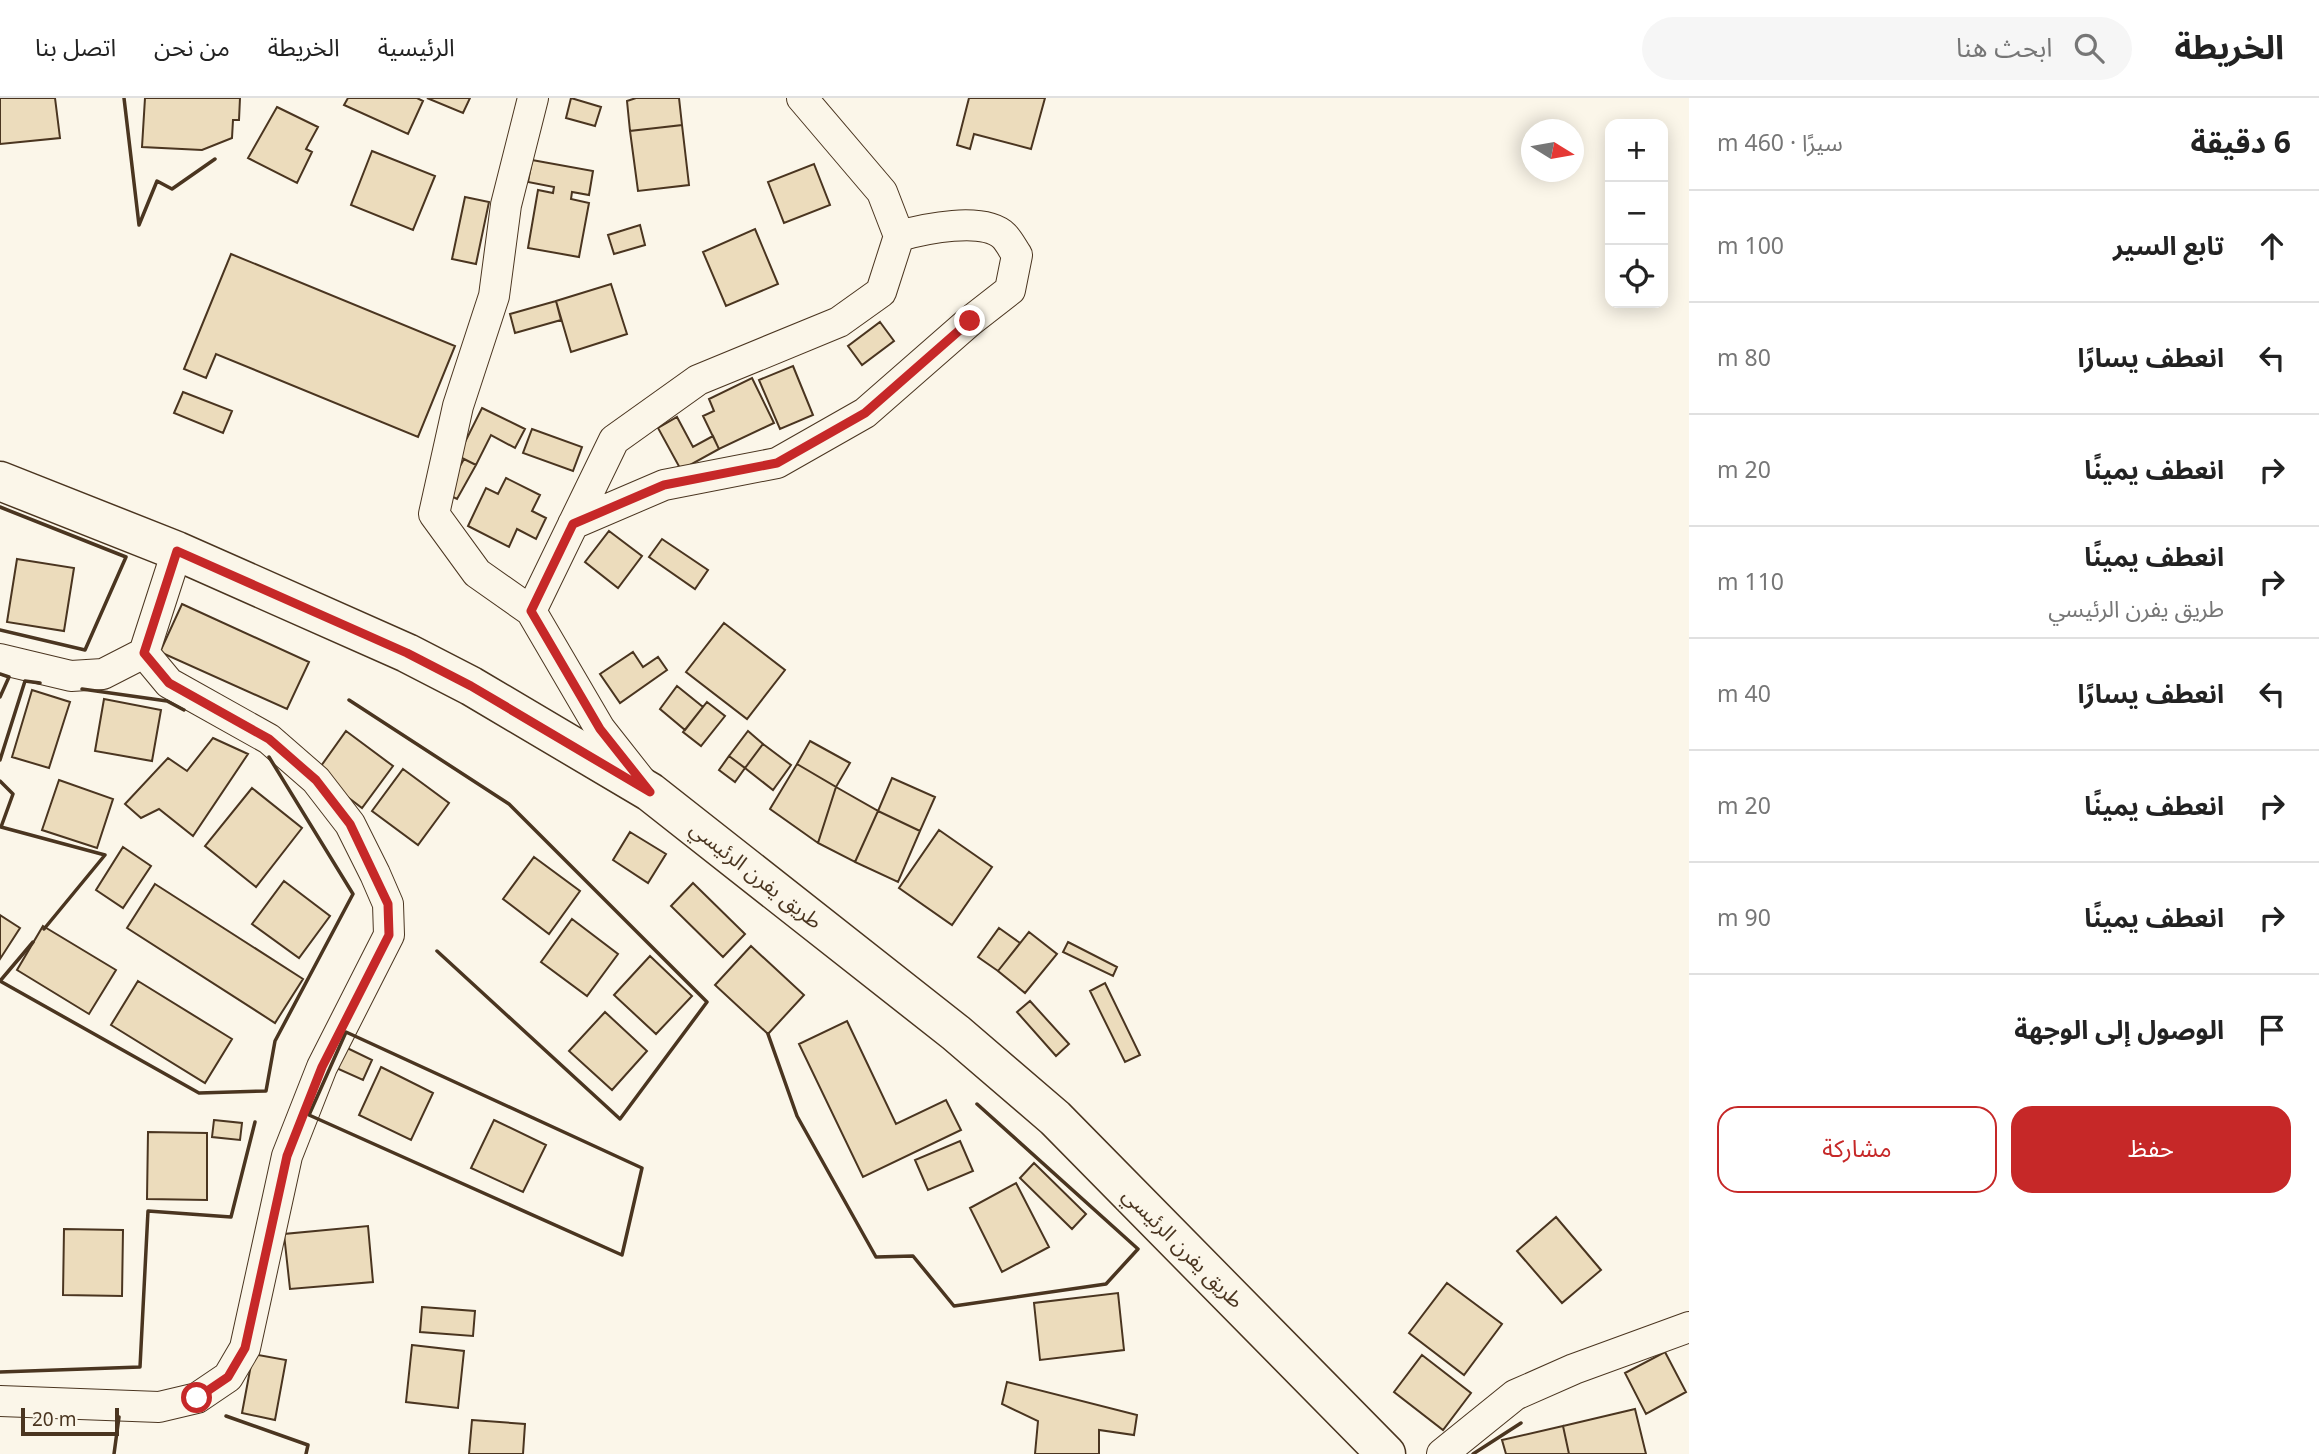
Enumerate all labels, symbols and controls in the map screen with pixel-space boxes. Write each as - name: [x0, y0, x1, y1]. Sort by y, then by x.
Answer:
- text: الخريطة: [2174, 14, 2284, 83]
- search box: [1642, 17, 2132, 80]
- text: ابحث هنا: [1956, 21, 2052, 76]
- text: اتصل بنا: [35, 23, 116, 74]
- text: من نحن: [154, 23, 230, 74]
- text: الخريطة: [268, 23, 340, 74]
- text: الرئيسية: [378, 23, 455, 74]
- icon: search: [2070, 29, 2108, 67]
- text: 6 دقيقة: [2191, 112, 2291, 175]
- north arrow: [1521, 119, 1584, 182]
- map controls: [1605, 119, 1668, 308]
- button: +: [1605, 119, 1668, 182]
- text: سيرًا · 460 m: [1717, 119, 1843, 168]
- button: −: [1605, 182, 1668, 245]
- text: تابع السير: [2113, 219, 2224, 274]
- text: 100 m: [1717, 222, 1784, 271]
- icon: ahead: [2253, 227, 2291, 265]
- button: locate: [1605, 245, 1668, 308]
- route end: [954, 305, 985, 336]
- text: انعطف يسارًا: [2078, 331, 2224, 386]
- text: 80 m: [1717, 334, 1771, 383]
- icon: left: [2253, 339, 2291, 377]
- text: انعطف يمينًا: [2084, 443, 2224, 498]
- text: 20 m: [1717, 446, 1771, 495]
- icon: right: [2253, 451, 2291, 489]
- text: انعطف يمينًا: [2084, 530, 2224, 585]
- text: 110 m: [1717, 558, 1784, 607]
- icon: right: [2253, 563, 2291, 601]
- text: طريق يفرن الرئيسي: [2048, 585, 2224, 634]
- text: انعطف يسارًا: [2078, 667, 2224, 722]
- text: 40 m: [1717, 670, 1771, 719]
- icon: left: [2253, 675, 2291, 713]
- text: انعطف يمينًا: [2084, 779, 2224, 834]
- text: 20 m: [1717, 782, 1771, 831]
- icon: right: [2253, 787, 2291, 825]
- street label: طريق يفرن الرئيسي: [679, 808, 833, 942]
- text: انعطف يمينًا: [2084, 891, 2224, 946]
- text: 90 m: [1717, 894, 1771, 943]
- icon: right: [2253, 899, 2291, 937]
- text: الوصول إلى الوجهة: [2014, 1003, 2224, 1058]
- icon: arrive: [2253, 1011, 2291, 1049]
- button: مشاركة: [1717, 1106, 1997, 1193]
- button: حفظ: [2011, 1106, 2291, 1193]
- street label: طريق يفرن الرئيسي: [1111, 1176, 1255, 1320]
- route start: [181, 1382, 212, 1413]
- text: 20 m: [32, 1400, 76, 1440]
- scale bar: [21, 1405, 119, 1437]

